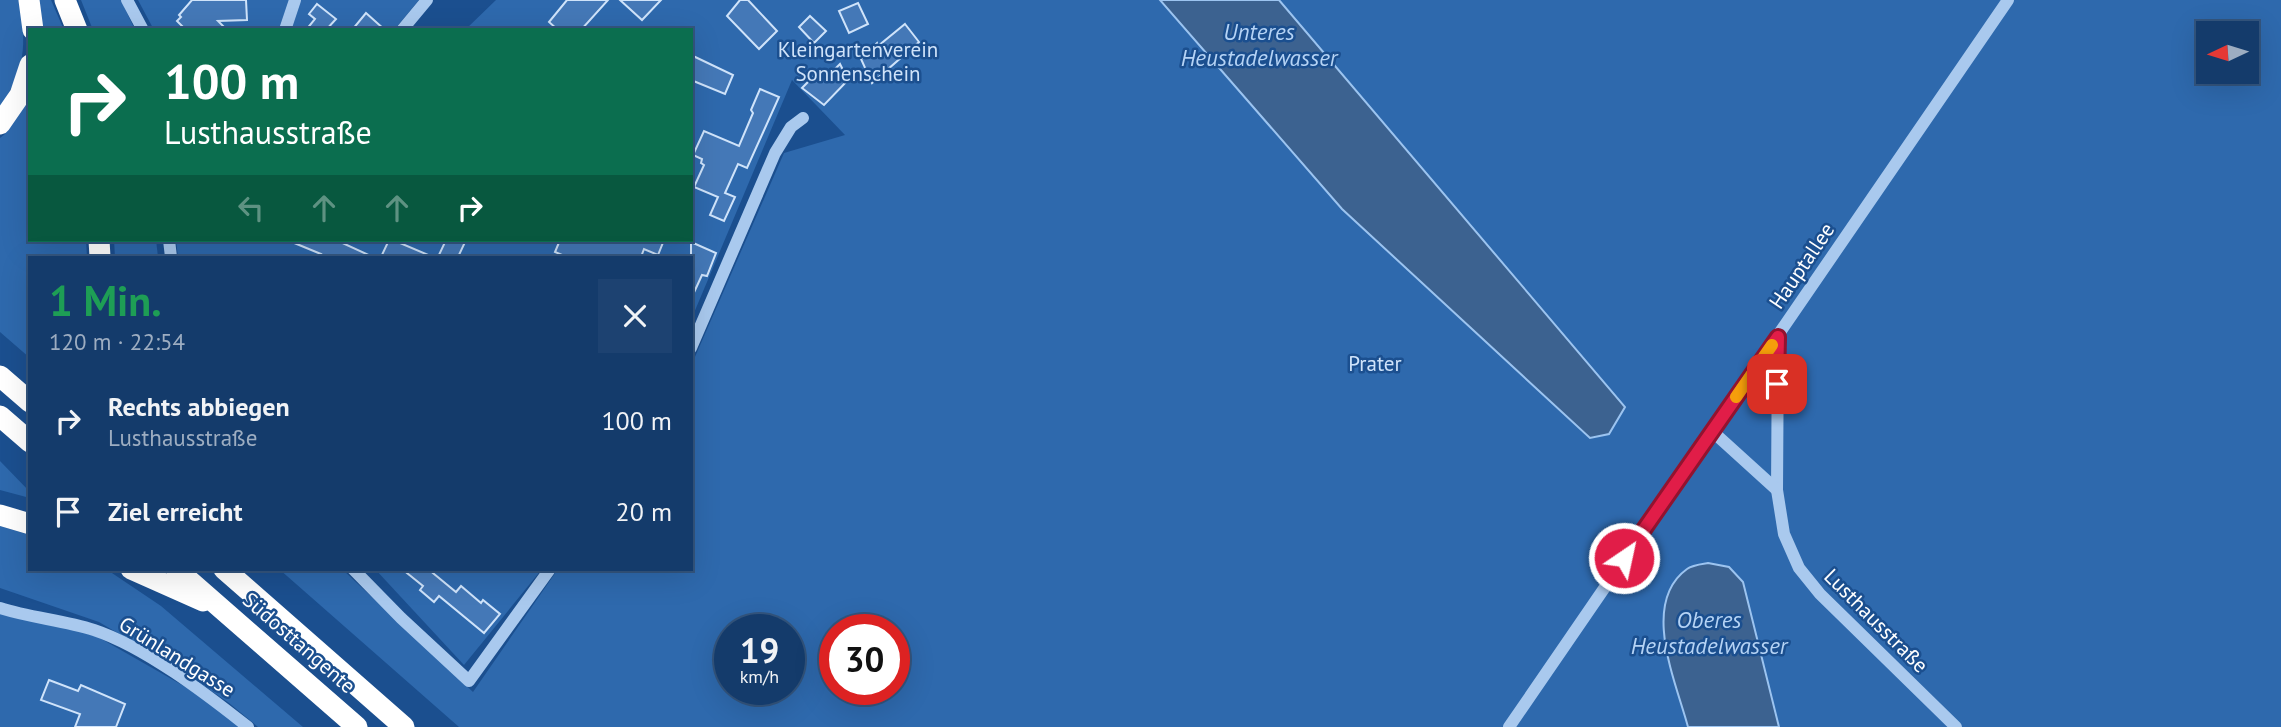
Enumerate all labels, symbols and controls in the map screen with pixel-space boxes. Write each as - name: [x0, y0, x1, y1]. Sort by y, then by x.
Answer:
- water label: Unteres Heustadelwasser: [1181, 17, 1339, 72]
- north arrow: [2196, 21, 2259, 84]
- map controls: [2196, 21, 2259, 84]
- park label: Kleingartenverein Sonnenschein: [778, 36, 938, 87]
- text: 100 m: [164, 49, 299, 113]
- icon: right: [49, 56, 140, 147]
- text: Lusthausstraße: [164, 111, 372, 153]
- icon: left: [232, 189, 270, 227]
- icon: ahead: [305, 189, 343, 227]
- icon: ahead: [378, 189, 416, 227]
- icon: right: [451, 189, 489, 227]
- street label: Hauptallee: [1763, 217, 1840, 314]
- text: 1 Min.: [49, 273, 162, 328]
- button: close: [598, 279, 672, 353]
- text: 120 m · 22:54: [49, 327, 185, 356]
- park label: Prater: [1348, 350, 1402, 377]
- pin: [1747, 354, 1807, 414]
- icon: arrive: [1758, 365, 1796, 403]
- text: Rechts abbiegen: [108, 390, 290, 423]
- icon: right: [49, 402, 87, 440]
- text: 100 m: [601, 404, 672, 437]
- text: Lusthausstraße: [108, 423, 257, 452]
- icon: arrive: [49, 493, 87, 531]
- text: Ziel erreicht: [108, 495, 243, 528]
- text: 20 m: [616, 495, 672, 528]
- position arrow: [1587, 521, 1661, 595]
- street label: Lusthausstraße: [1819, 563, 1934, 678]
- street label: Südosttangente: [237, 586, 361, 699]
- water label: Oberes Heustadelwasser: [1631, 605, 1789, 660]
- street label: Grünlandgasse: [114, 610, 240, 703]
- speed limit sign: 30: [819, 614, 910, 705]
- text: 19: [740, 627, 779, 673]
- text: km/h: [740, 665, 779, 688]

